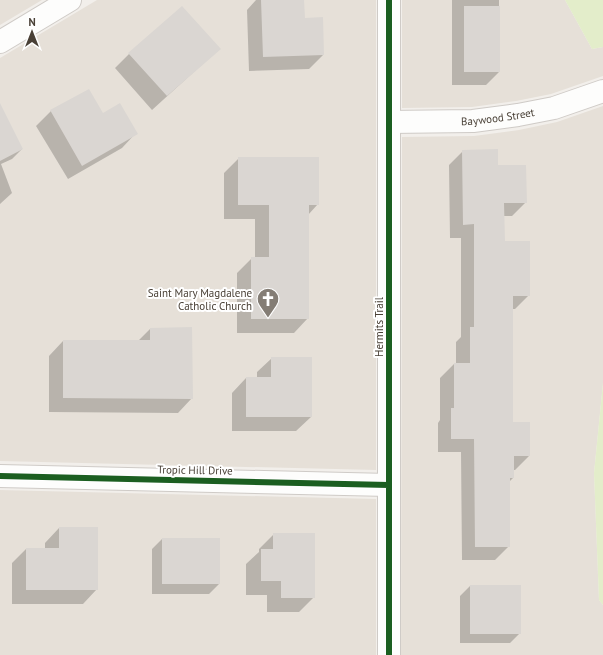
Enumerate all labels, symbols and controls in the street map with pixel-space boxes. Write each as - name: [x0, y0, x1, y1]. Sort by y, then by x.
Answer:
- north arrow: [12, 12, 52, 52]
- text: N: [28, 15, 36, 29]
- street label: Baywood Street: [461, 105, 536, 128]
- place label: Saint Mary Magdalene Catholic Church: [148, 286, 252, 313]
- church icon: Saint Mary Magdalene Catholic Church: [255, 286, 281, 319]
- street label: Hermits Trail: [372, 296, 386, 357]
- street label: Tropic Hill Drive: [157, 462, 233, 478]

